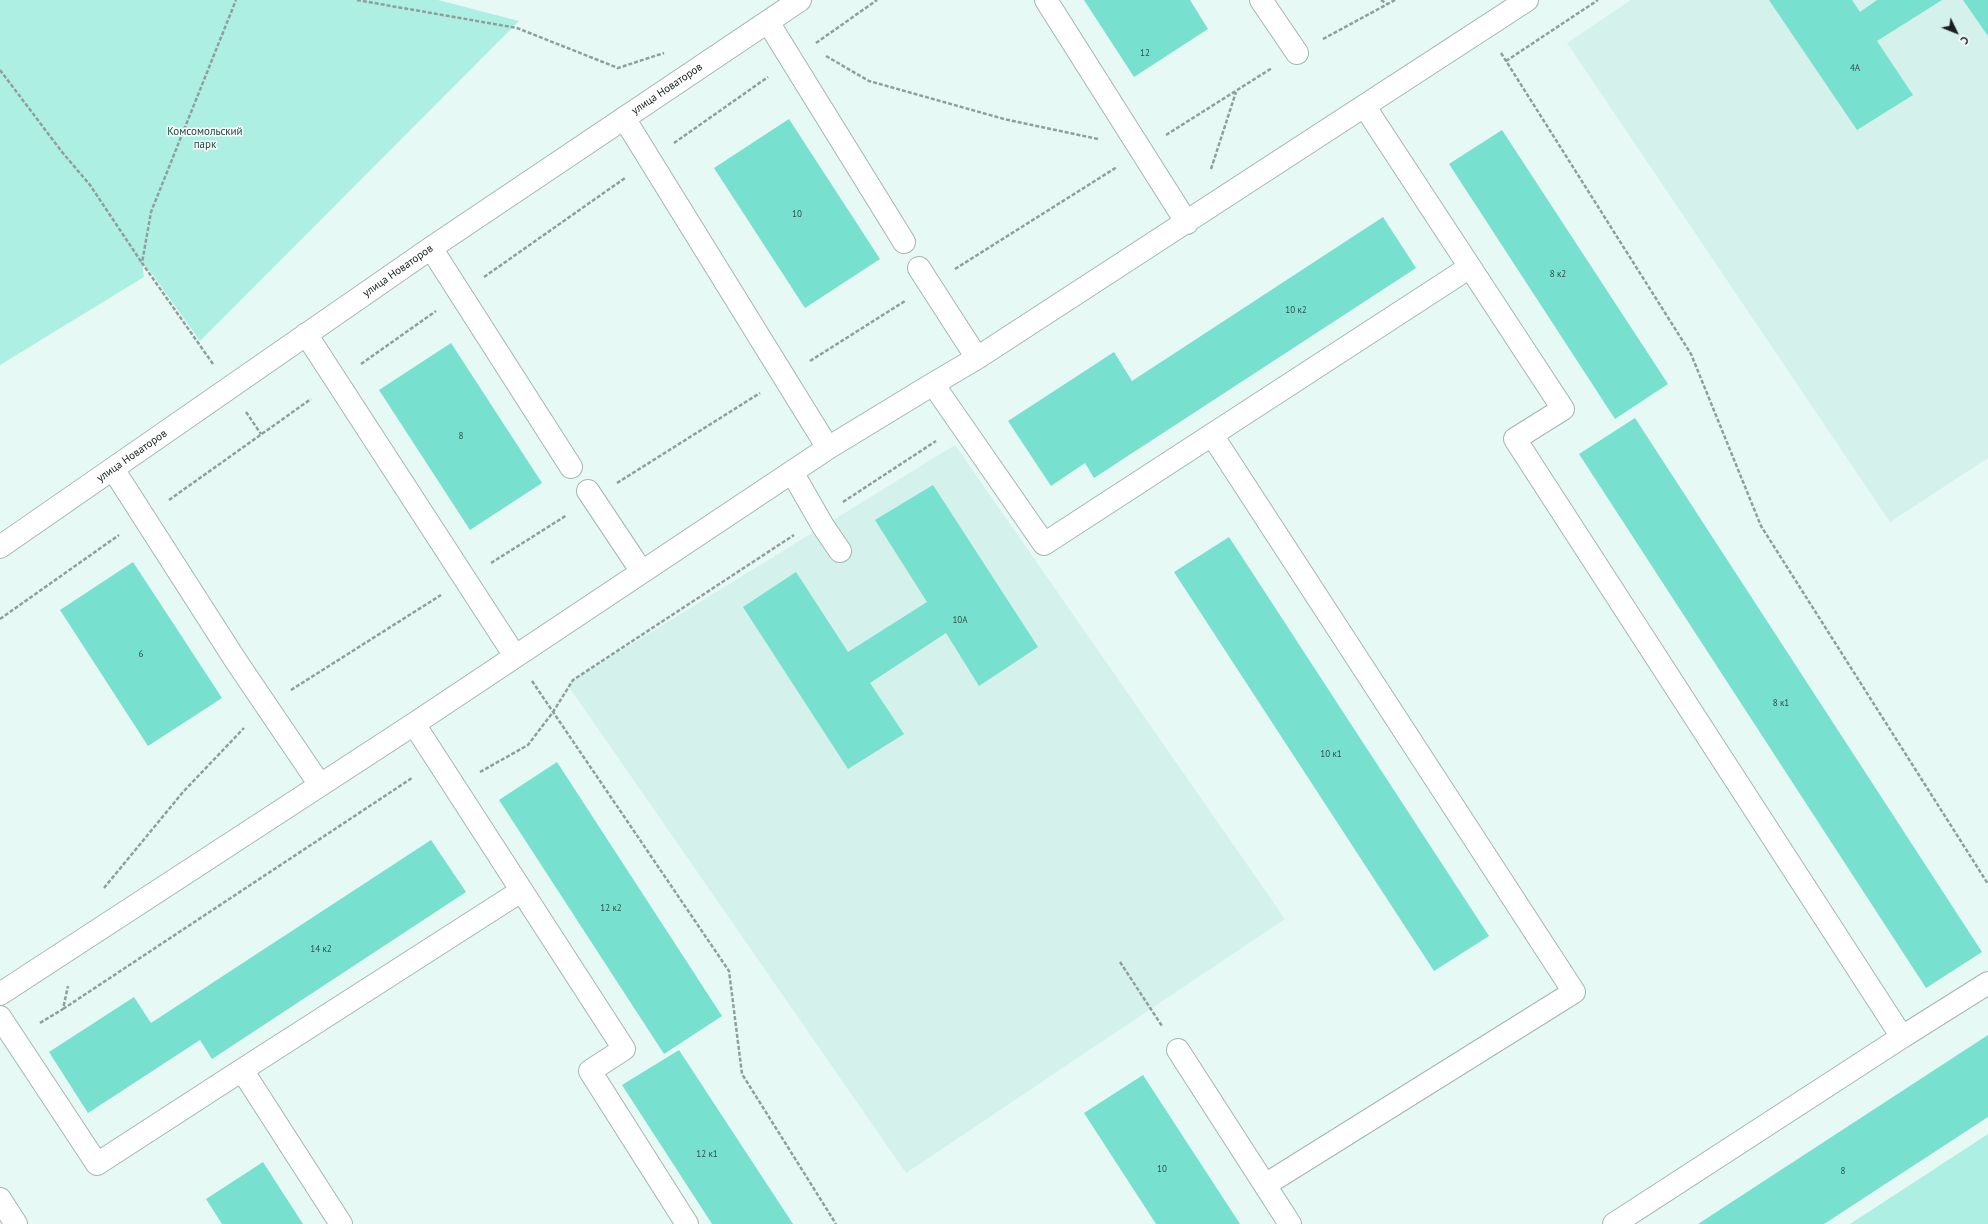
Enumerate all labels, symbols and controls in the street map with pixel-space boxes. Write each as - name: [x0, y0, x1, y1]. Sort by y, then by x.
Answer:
- north arrow: [1936, 12, 1976, 52]
- text: С: [1958, 33, 1972, 47]
- house number: 12: [1140, 48, 1150, 58]
- street label: улица Новаторов: [629, 60, 705, 118]
- house number: 4А: [1850, 63, 1860, 73]
- park label: Комсомольский парк: [167, 125, 243, 151]
- house number: 10: [792, 209, 802, 219]
- street label: улица Новаторов: [360, 242, 436, 300]
- house number: 8 к2: [1550, 269, 1566, 279]
- house number: 10 к2: [1285, 305, 1307, 315]
- street label: улица Новаторов: [94, 427, 170, 485]
- house number: 8: [459, 431, 463, 441]
- house number: 10А: [952, 615, 968, 625]
- house number: 6: [139, 649, 143, 659]
- house number: 8 к1: [1773, 698, 1789, 708]
- house number: 10 к1: [1320, 749, 1342, 759]
- house number: 12 к2: [600, 903, 622, 913]
- house number: 14 к2: [310, 944, 332, 954]
- house number: 12 к1: [696, 1149, 718, 1159]
- house number: 10: [1157, 1164, 1167, 1174]
- house number: 8: [1841, 1166, 1845, 1176]

